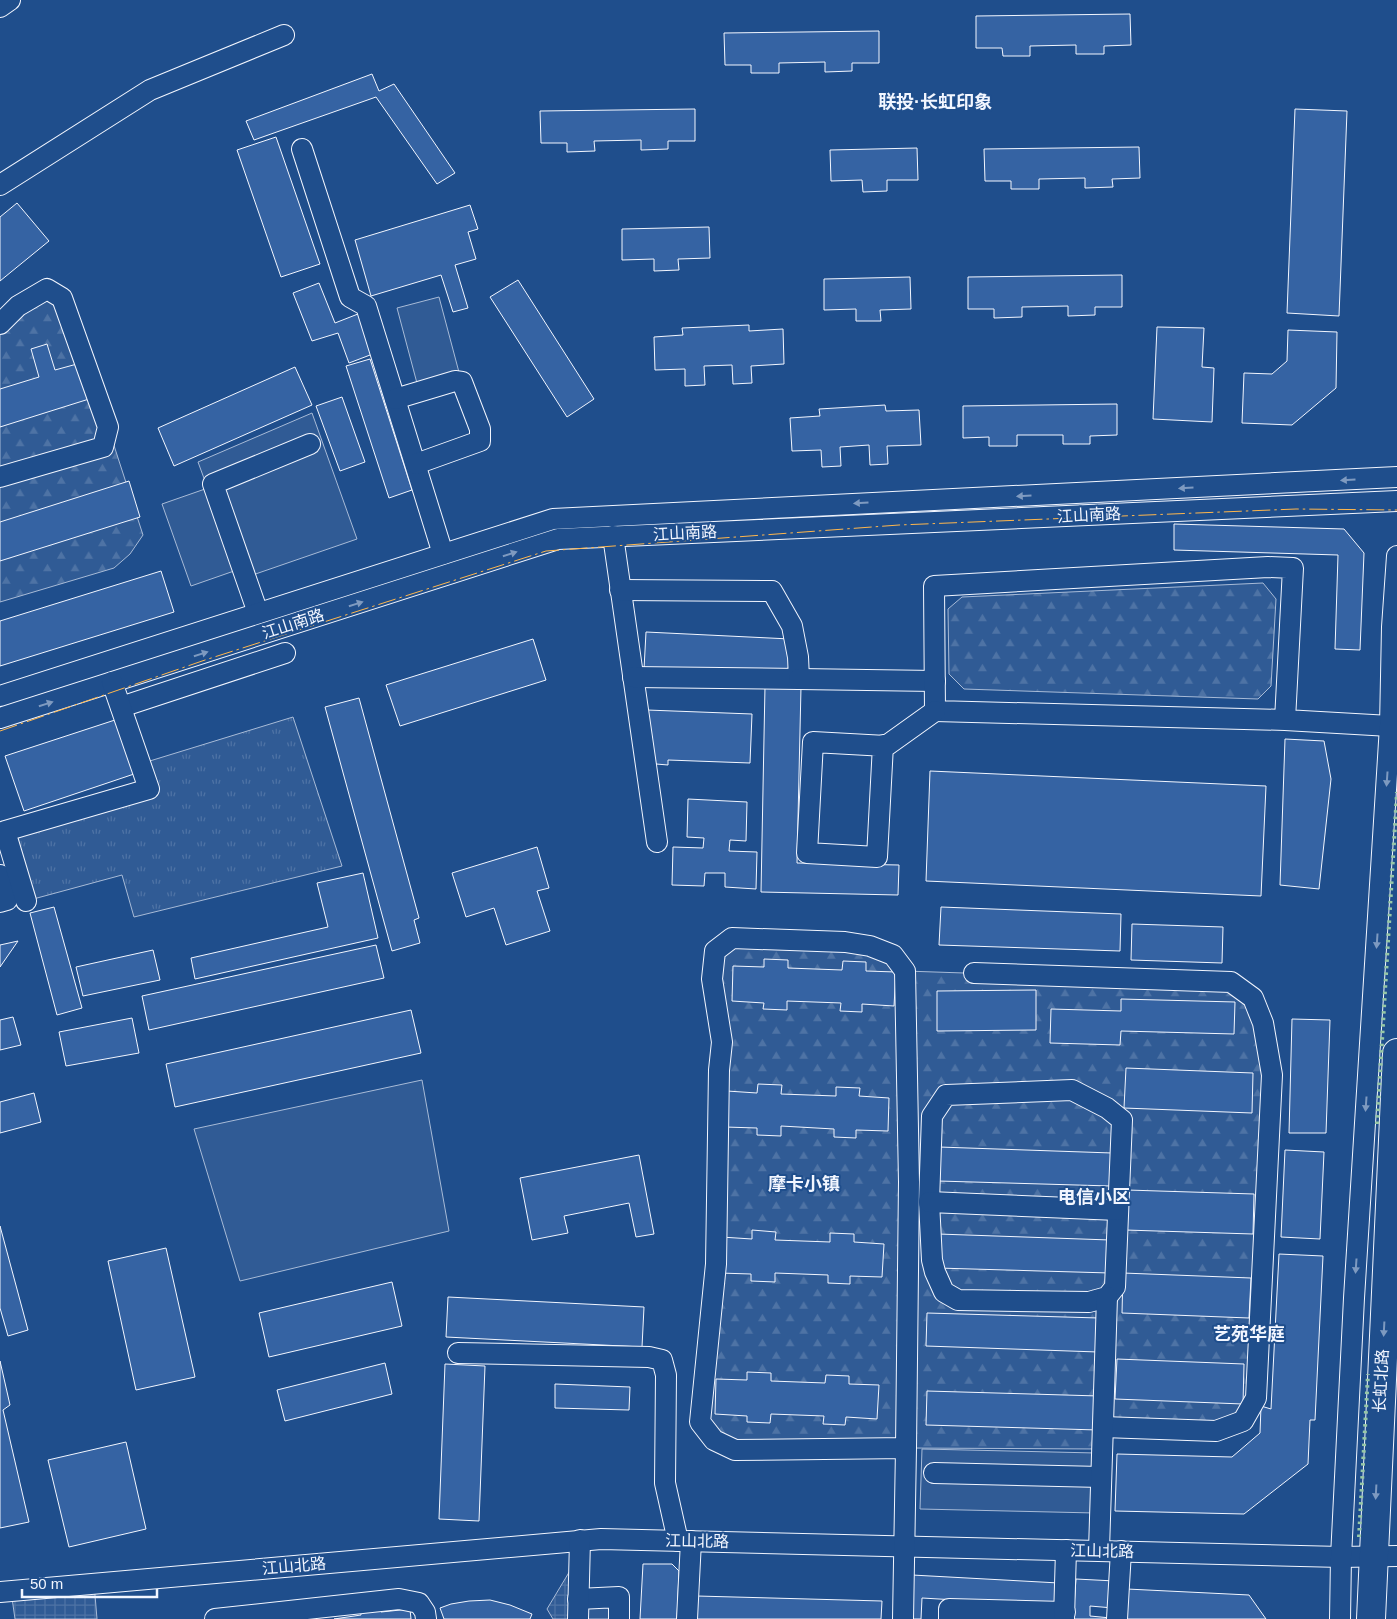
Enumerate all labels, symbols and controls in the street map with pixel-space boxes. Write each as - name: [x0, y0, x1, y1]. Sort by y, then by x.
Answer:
- district label: 联投·长虹印象: [878, 92, 992, 112]
- one-way arrow: [1340, 476, 1356, 484]
- one-way arrow: [1178, 484, 1194, 492]
- one-way arrow: [1015, 492, 1031, 500]
- one-way arrow: [853, 500, 869, 508]
- street label: 江山南路: [1057, 505, 1121, 525]
- street label: 江山南路: [653, 523, 717, 543]
- one-way arrow: [503, 550, 518, 558]
- one-way arrow: [348, 600, 363, 607]
- street label: 江山南路: [260, 606, 326, 642]
- one-way arrow: [194, 649, 209, 657]
- one-way arrow: [39, 699, 54, 707]
- one-way arrow: [1383, 772, 1391, 788]
- one-way arrow: [1372, 934, 1380, 950]
- one-way arrow: [1362, 1096, 1370, 1112]
- district label: 摩卡小镇: [768, 1174, 840, 1194]
- district label: 电信小区: [1058, 1187, 1130, 1207]
- one-way arrow: [1351, 1258, 1359, 1274]
- one-way arrow: [1379, 1322, 1387, 1338]
- district label: 艺苑华庭: [1213, 1324, 1285, 1344]
- street label: 长虹北路: [1371, 1349, 1391, 1413]
- one-way arrow: [1372, 1484, 1380, 1500]
- street label: 江山北路: [665, 1532, 729, 1550]
- street label: 江山北路: [1070, 1542, 1134, 1560]
- street label: 江山北路: [261, 1555, 327, 1577]
- scale bar: [22, 1566, 158, 1598]
- text: 50 m: [30, 1575, 63, 1592]

